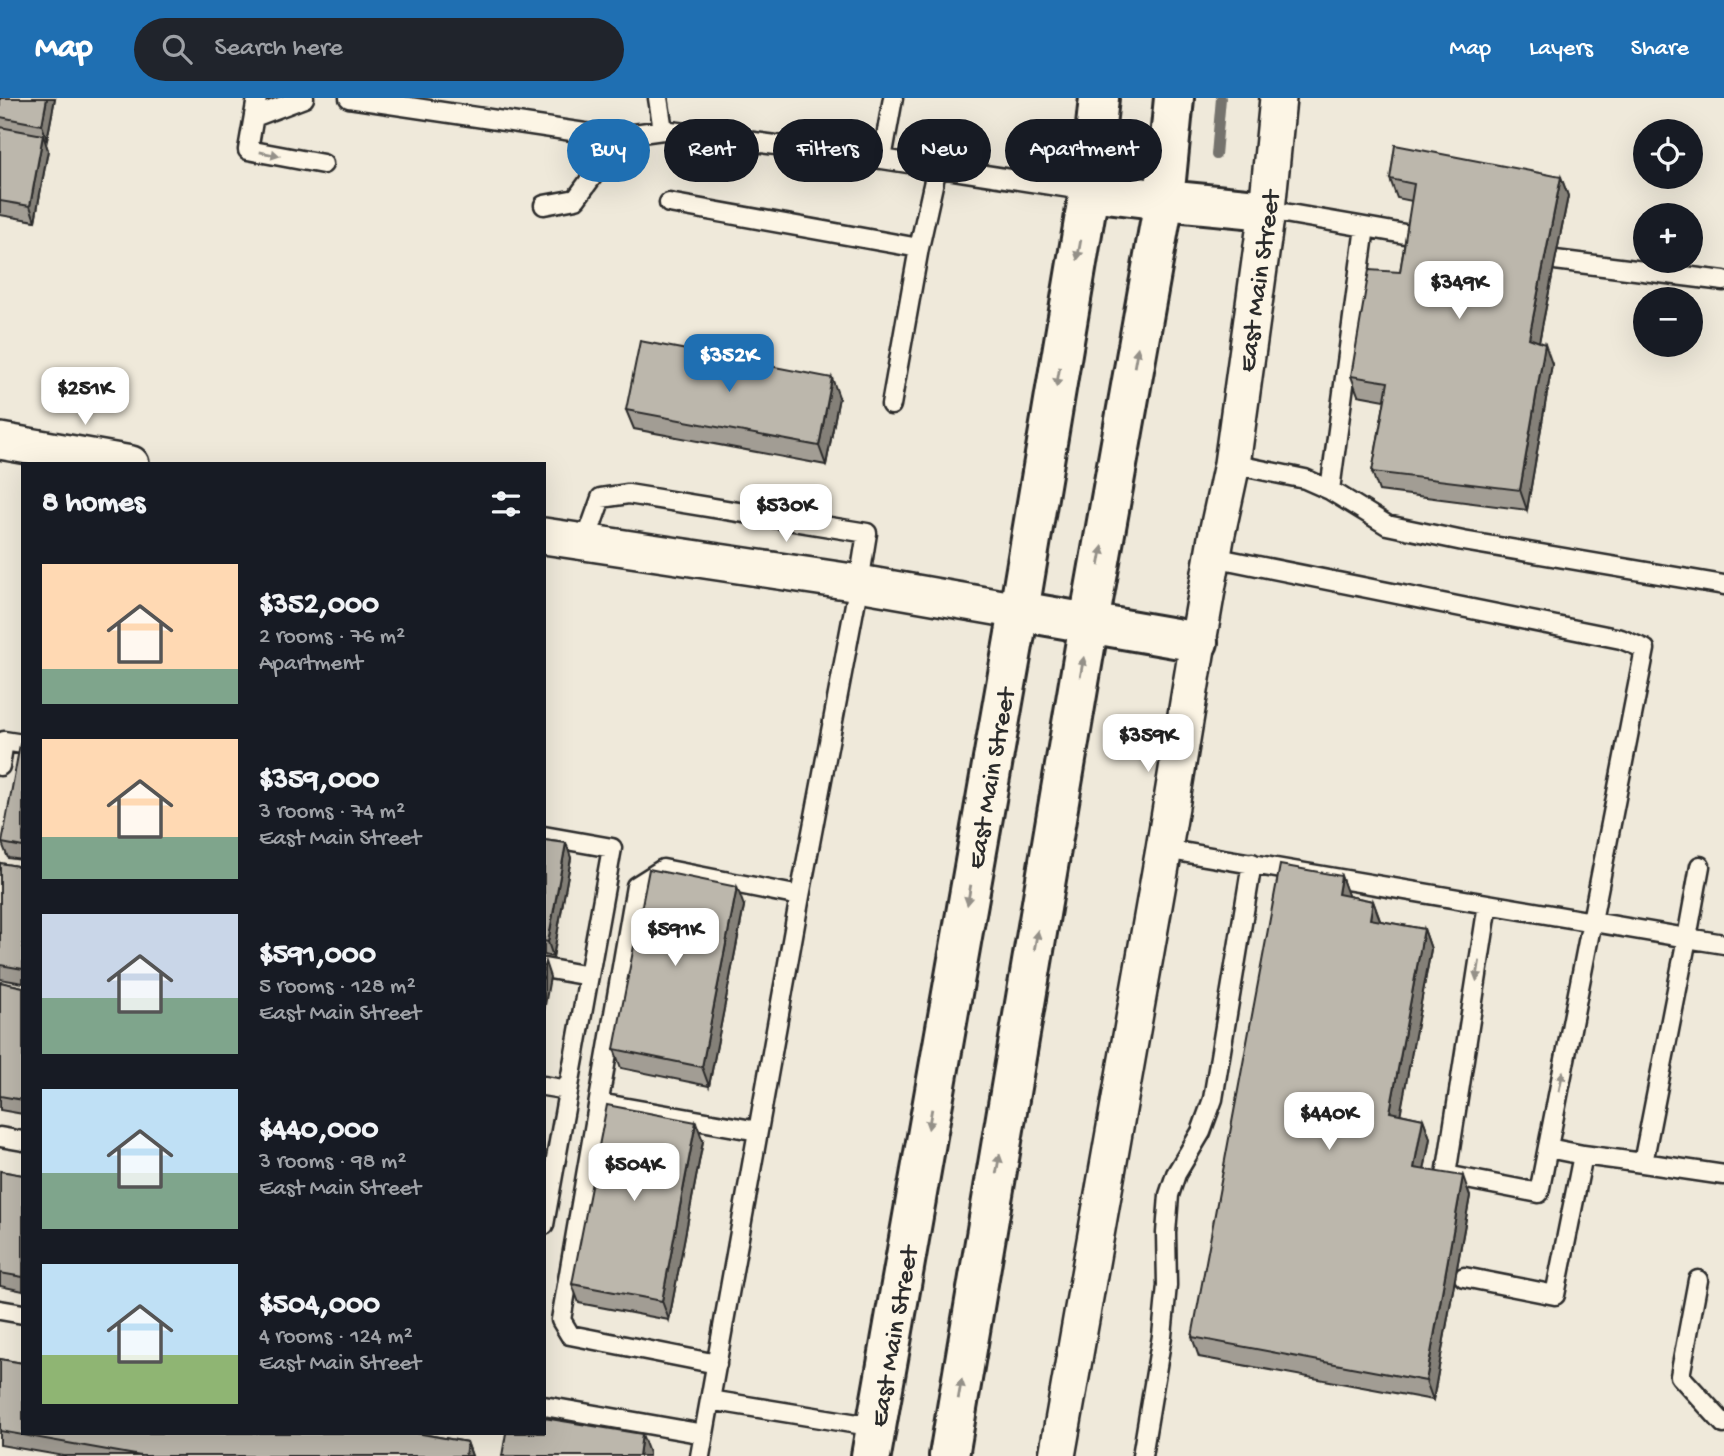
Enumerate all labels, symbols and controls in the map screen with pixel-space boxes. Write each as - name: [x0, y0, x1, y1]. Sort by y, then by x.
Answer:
- search box: [134, 18, 624, 81]
- text: Map: [35, 30, 92, 68]
- icon: search: [158, 30, 196, 68]
- text: Search here: [214, 34, 343, 65]
- text: Map: [1449, 35, 1491, 64]
- text: Layers: [1529, 35, 1593, 64]
- text: Share: [1631, 35, 1689, 64]
- chip: Buy: [567, 119, 650, 182]
- chip: Rent: [664, 119, 759, 182]
- chip: Filters: [773, 119, 883, 182]
- chip: New: [897, 119, 991, 182]
- chip: Apartment: [1005, 119, 1162, 182]
- map controls: [1633, 119, 1703, 357]
- button: locate: [1633, 119, 1703, 189]
- one-way arrow: [259, 148, 281, 159]
- street label: East Main Street: [1233, 187, 1290, 374]
- button: +: [1633, 203, 1703, 273]
- one-way arrow: [1073, 239, 1084, 261]
- pin: $349K: [1410, 262, 1508, 321]
- text: $349K: [1430, 270, 1488, 297]
- button: −: [1633, 287, 1703, 357]
- pin: $352K: [680, 334, 778, 394]
- text: $352K: [700, 343, 758, 370]
- one-way arrow: [1131, 346, 1142, 368]
- one-way arrow: [1052, 366, 1063, 388]
- pin: $251K: [36, 368, 134, 427]
- text: $251K: [57, 376, 113, 403]
- pin: $530K: [737, 484, 835, 544]
- icon: filters: [487, 485, 525, 523]
- text: 8 homes: [42, 487, 145, 522]
- text: $530K: [756, 493, 816, 520]
- one-way arrow: [1096, 545, 1107, 567]
- text: $352,000: [259, 589, 379, 624]
- icon: home: [98, 592, 182, 676]
- text: 2 rooms · 76 m²: [259, 624, 405, 651]
- text: Apartment: [259, 651, 363, 678]
- one-way arrow: [1076, 656, 1087, 678]
- street label: East Main Street: [962, 684, 1025, 872]
- pin: $359K: [1099, 714, 1197, 774]
- text: $359K: [1119, 723, 1177, 750]
- text: $359,000: [259, 764, 379, 799]
- icon: home: [98, 767, 182, 851]
- text: 3 rooms · 74 m²: [259, 799, 405, 826]
- text: East Main Street: [259, 826, 421, 853]
- one-way arrow: [963, 884, 974, 906]
- pin: $591K: [626, 908, 724, 968]
- text: $591K: [647, 917, 703, 944]
- one-way arrow: [1031, 929, 1042, 951]
- text: $591,000: [259, 939, 376, 974]
- icon: home: [98, 942, 182, 1026]
- one-way arrow: [1472, 960, 1483, 982]
- text: 5 rooms · 128 m²: [259, 974, 416, 1001]
- text: East Main Street: [259, 1001, 421, 1028]
- one-way arrow: [1556, 1070, 1567, 1092]
- pin: $440K: [1280, 1093, 1378, 1152]
- text: $440K: [1300, 1101, 1358, 1128]
- one-way arrow: [924, 1108, 935, 1130]
- text: $440,000: [259, 1114, 378, 1149]
- icon: home: [98, 1117, 182, 1201]
- pin: $504K: [585, 1144, 683, 1203]
- text: 3 rooms · 98 m²: [259, 1149, 406, 1176]
- text: $504K: [604, 1152, 664, 1179]
- one-way arrow: [993, 1153, 1004, 1175]
- text: East Main Street: [259, 1176, 421, 1203]
- street label: East Main Street: [865, 1242, 928, 1430]
- text: $504,000: [259, 1289, 380, 1324]
- icon: home: [98, 1292, 182, 1376]
- text: 4 rooms · 124 m²: [259, 1324, 413, 1351]
- text: East Main Street: [259, 1351, 421, 1378]
- one-way arrow: [955, 1378, 966, 1400]

